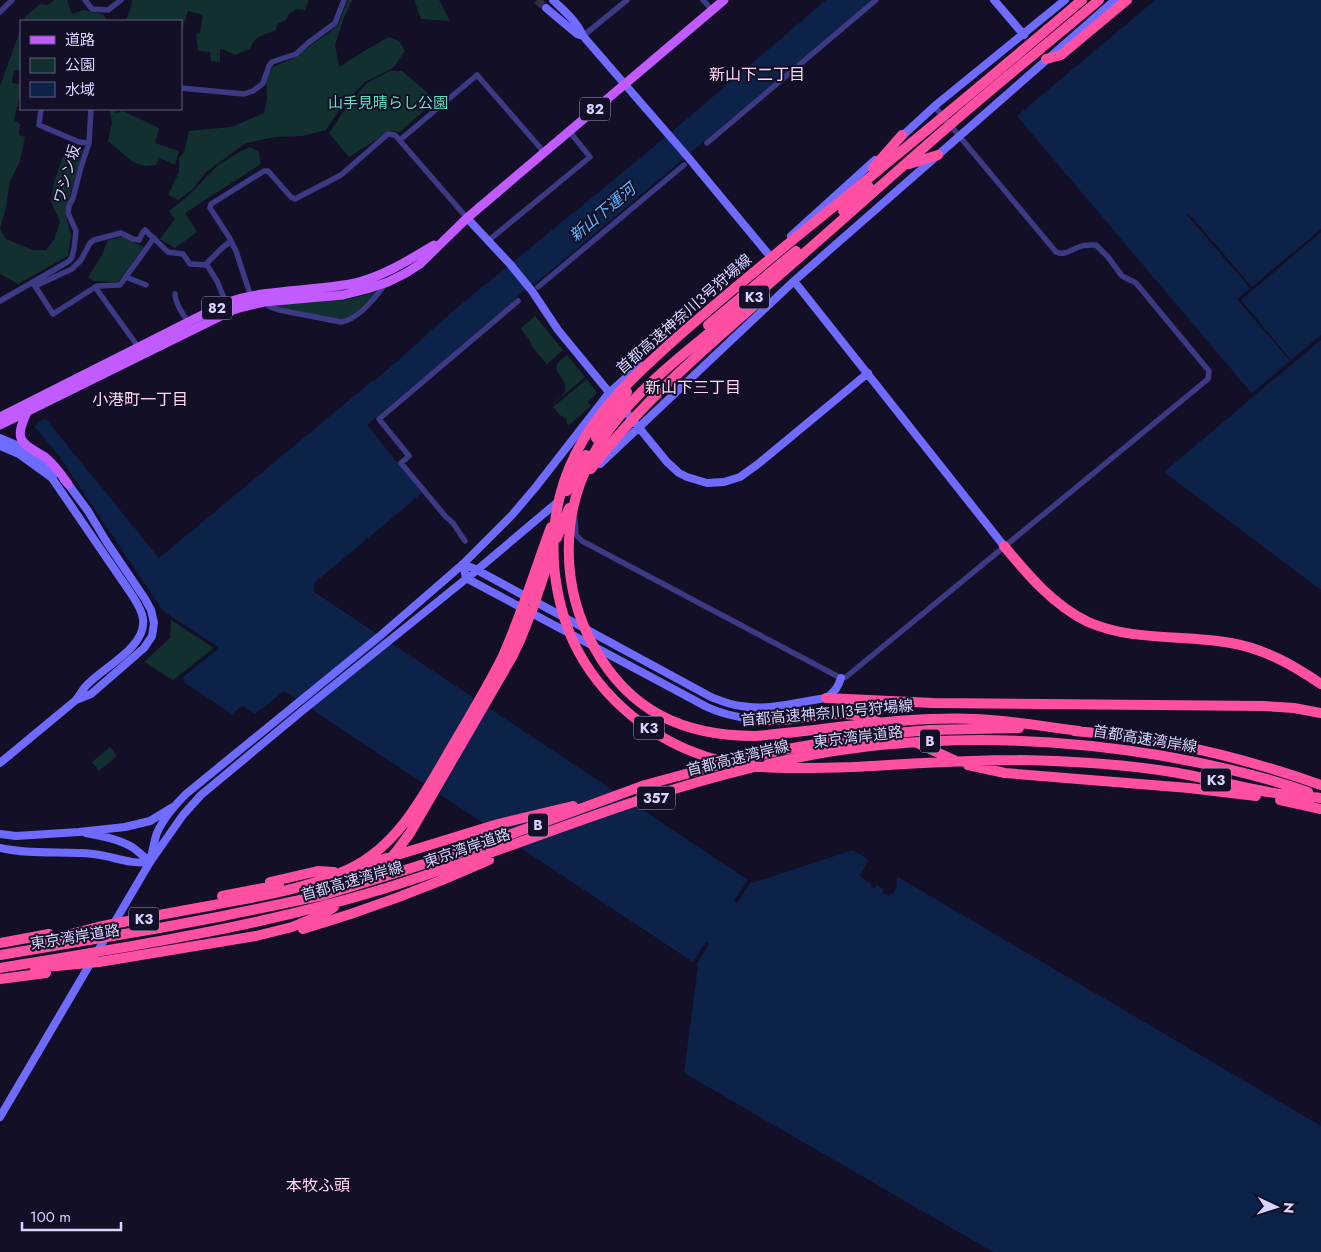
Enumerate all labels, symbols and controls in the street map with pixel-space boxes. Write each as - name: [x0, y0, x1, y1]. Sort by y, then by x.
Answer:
- legend: [20, 20, 182, 110]
- text: 道路: [65, 29, 95, 51]
- text: 公園: [65, 54, 95, 76]
- district label: 新山下二丁目: [709, 63, 805, 86]
- text: 水域: [65, 79, 95, 101]
- park label: 山手見晴らし公園: [328, 92, 448, 114]
- road number: 82: [580, 98, 610, 120]
- street label: ワシン坂: [48, 142, 86, 206]
- water label: 新山下運河: [564, 176, 643, 247]
- street label: 首都高速神奈川3号狩場線: [611, 249, 757, 379]
- road number: K3: [739, 286, 769, 308]
- road number: 82: [202, 296, 232, 320]
- district label: 新山下三丁目: [645, 376, 741, 399]
- district label: 小港町一丁目: [92, 388, 188, 411]
- street label: 首都高速神奈川3号狩場線: [740, 694, 914, 732]
- road number: K3: [634, 716, 664, 740]
- street label: 首都高速湾岸線: [1091, 720, 1199, 758]
- street label: 東京湾岸道路: [812, 721, 904, 753]
- road number: B: [920, 729, 940, 752]
- street label: 首都高速湾岸線: [684, 735, 792, 781]
- road number: K3: [1201, 768, 1231, 792]
- road number: 357: [637, 786, 675, 810]
- road number: B: [528, 814, 548, 836]
- street label: 東京湾岸道路: [421, 823, 513, 873]
- street label: 首都高速湾岸線: [298, 856, 406, 906]
- road number: K3: [129, 908, 159, 931]
- street label: 東京湾岸道路: [29, 919, 121, 955]
- district label: 本牧ふ頭: [286, 1174, 350, 1197]
- north arrow: [1251, 1182, 1301, 1232]
- scale bar: [22, 1200, 121, 1232]
- text: N: [1279, 1202, 1299, 1214]
- text: 100 m: [30, 1206, 71, 1228]

